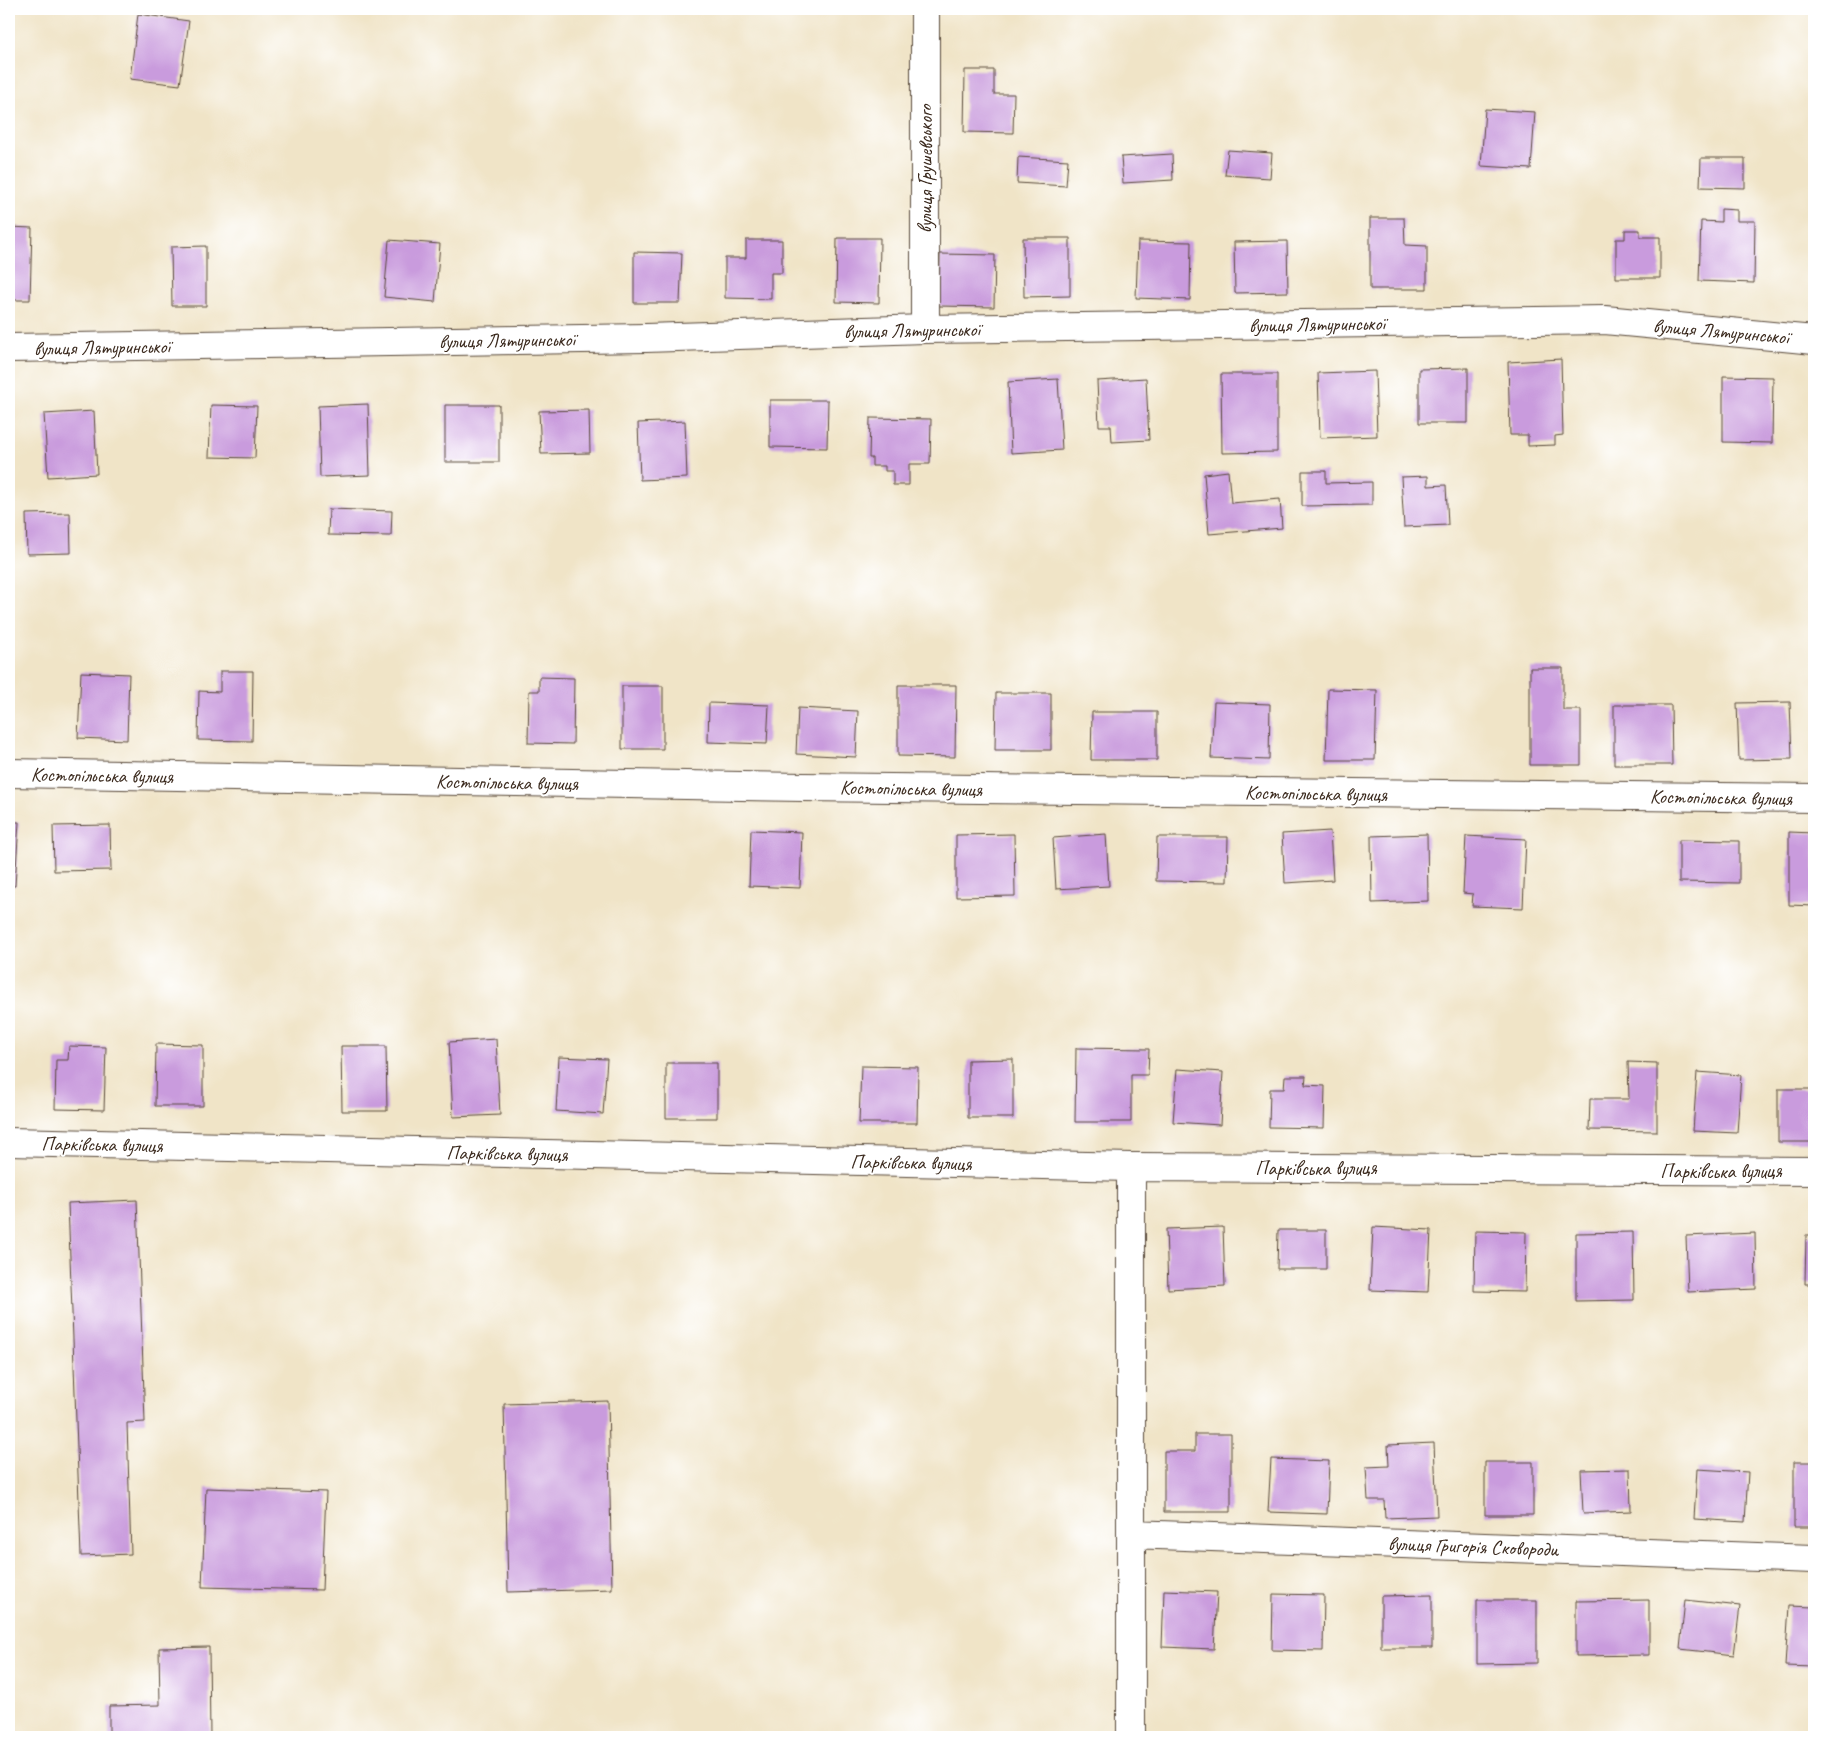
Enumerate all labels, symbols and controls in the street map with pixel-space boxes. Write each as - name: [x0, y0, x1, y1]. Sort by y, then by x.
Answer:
- street label: вулиця Грушевського: [913, 104, 938, 233]
- street label: вулиця Лятуринської: [1249, 311, 1390, 338]
- street label: вулиця Лятуринської: [1652, 313, 1794, 350]
- street label: вулиця Лятуринської: [844, 317, 985, 344]
- street label: вулиця Лятуринської: [439, 327, 580, 354]
- street label: вулиця Лятуринської: [34, 334, 175, 361]
- street label: Костопільська вулиця: [31, 762, 174, 789]
- street label: Костопільська вулиця: [436, 769, 579, 796]
- street label: Костопільська вулиця: [840, 775, 983, 802]
- street label: Костопільська вулиця: [1245, 780, 1388, 807]
- street label: Костопільська вулиця: [1650, 784, 1793, 811]
- street label: Парківська вулиця: [41, 1131, 164, 1158]
- street label: Парківська вулиця: [446, 1140, 569, 1167]
- street label: Парківська вулиця: [850, 1149, 973, 1176]
- street label: Парківська вулиця: [1255, 1156, 1377, 1181]
- street label: Парківська вулиця: [1660, 1159, 1782, 1184]
- street label: вулиця Григорія Сковороди: [1387, 1531, 1560, 1562]

